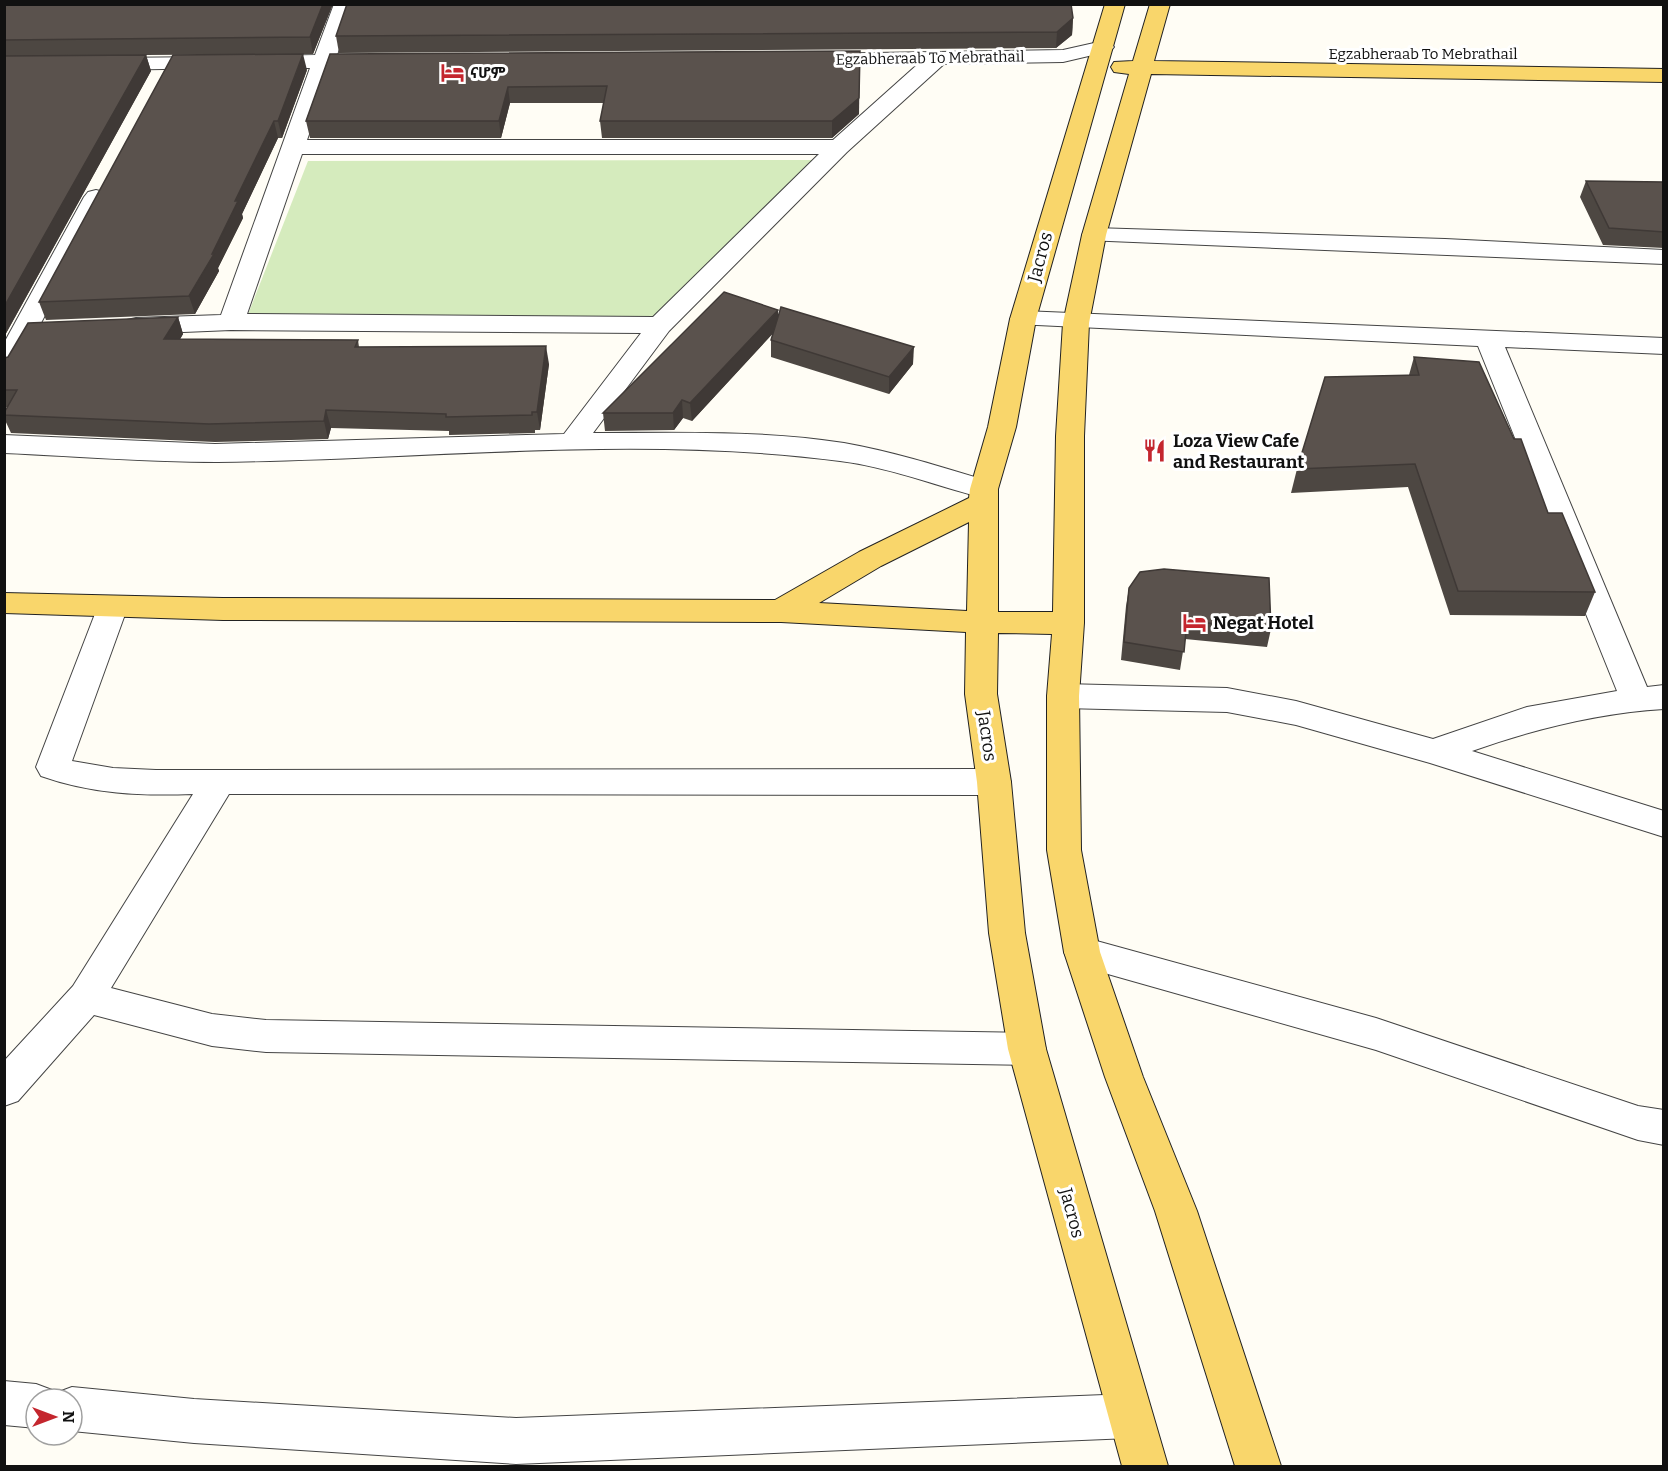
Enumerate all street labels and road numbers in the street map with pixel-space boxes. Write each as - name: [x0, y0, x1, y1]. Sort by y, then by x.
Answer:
- street label: Egzabheraab To Mebrathail: [1329, 45, 1517, 63]
- street label: Egzabheraab To Mebrathail: [835, 47, 1025, 69]
- street label: Jacros: [1023, 230, 1057, 285]
- street label: Jacros: [972, 708, 1001, 763]
- street label: Jacros: [1055, 1185, 1089, 1240]

